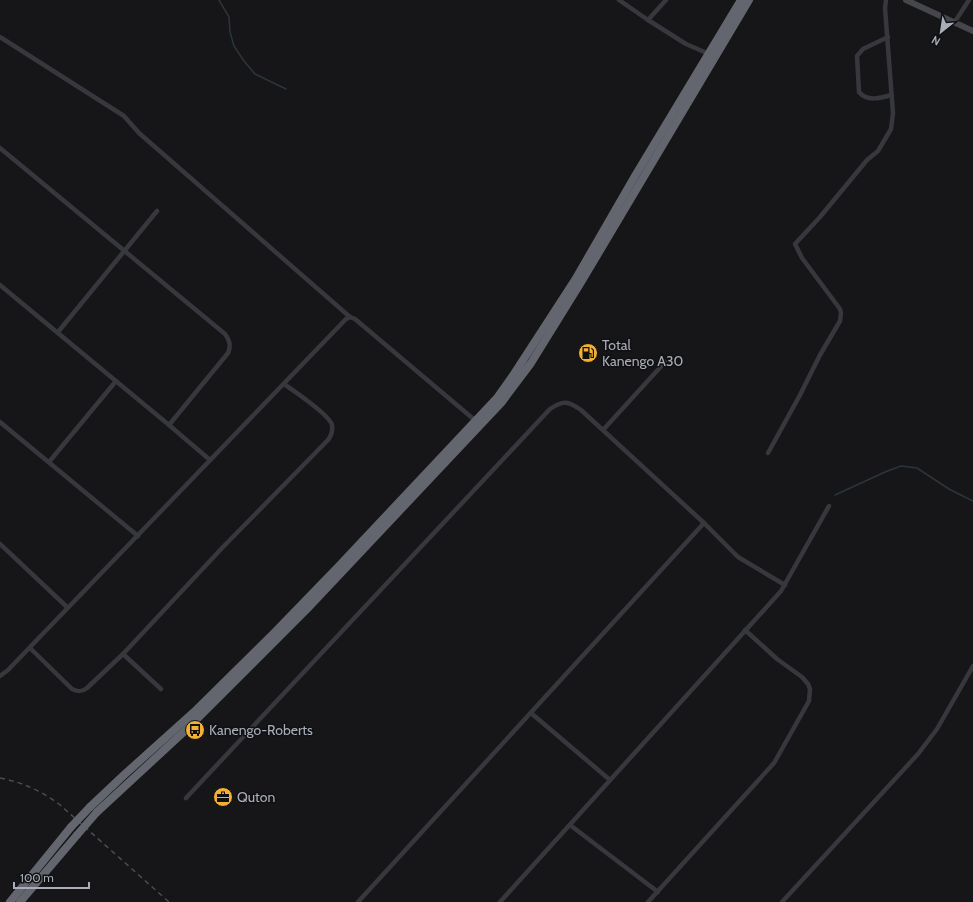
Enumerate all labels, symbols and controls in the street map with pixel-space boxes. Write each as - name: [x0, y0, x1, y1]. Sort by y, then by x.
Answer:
- north arrow: [921, 12, 961, 52]
- text: N: [929, 33, 943, 49]
- place label: Total Kanengo A30: [602, 336, 683, 370]
- fuel station icon: Total Kanengo A30: [577, 342, 599, 364]
- bus stop icon: Kanengo-Roberts: [184, 719, 206, 741]
- place label: Kanengo-Roberts: [209, 721, 313, 739]
- office icon: Quton: [212, 786, 234, 808]
- place label: Quton: [237, 788, 275, 806]
- scale bar: [14, 864, 89, 890]
- text: 100 m: [20, 870, 54, 885]

